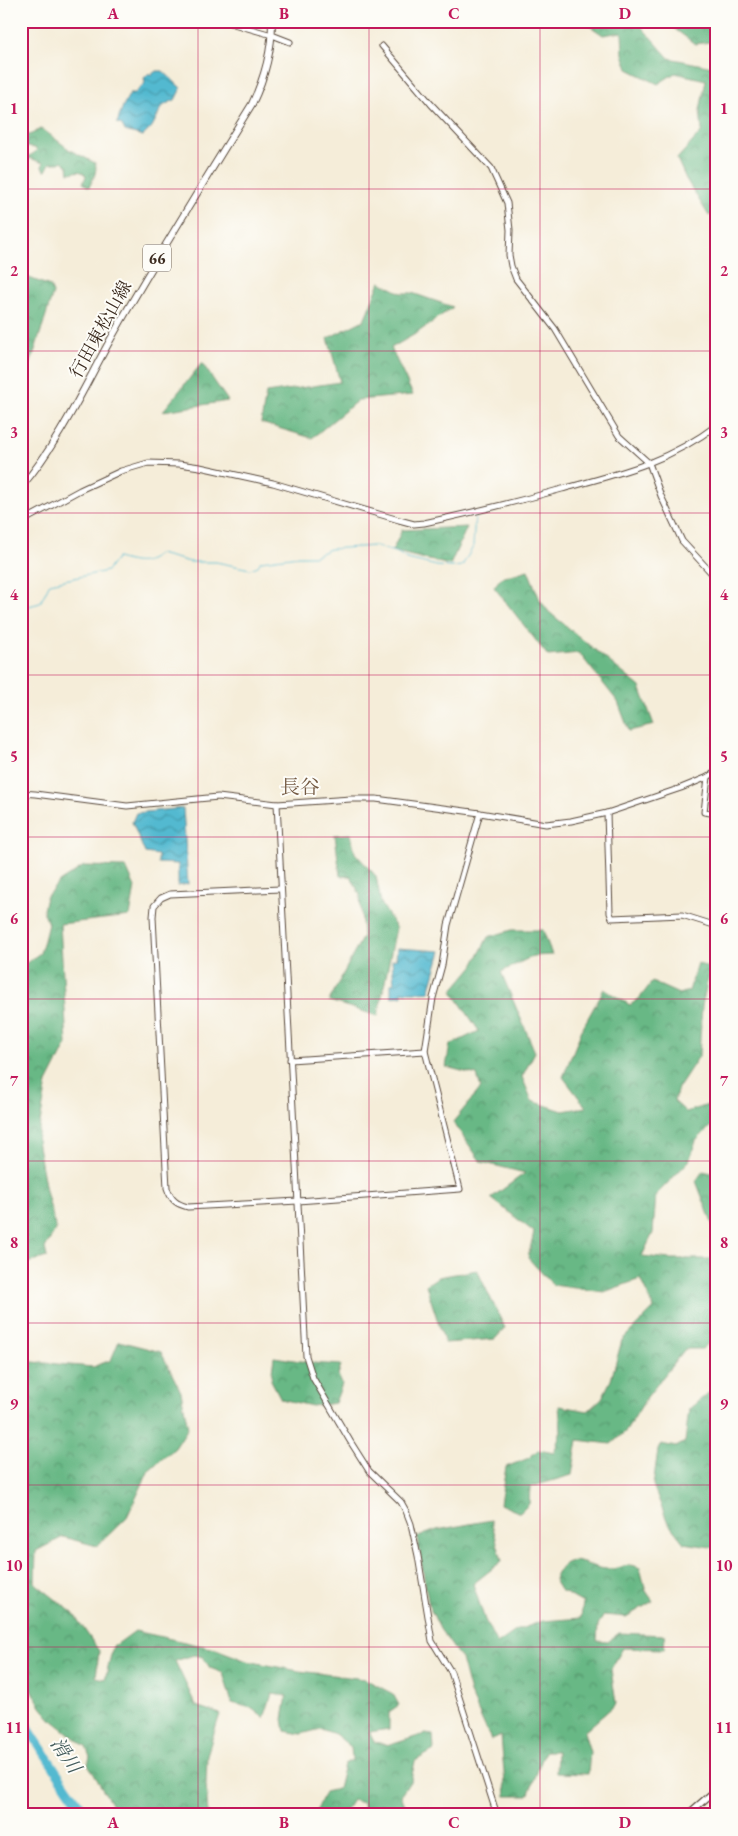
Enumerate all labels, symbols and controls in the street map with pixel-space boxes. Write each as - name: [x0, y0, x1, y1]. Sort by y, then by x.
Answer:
- text: A: [106, 3, 119, 24]
- text: B: [279, 3, 289, 24]
- text: C: [448, 3, 460, 24]
- text: D: [619, 3, 631, 24]
- text: 1: [10, 98, 18, 119]
- text: 1: [720, 98, 728, 119]
- road number: 66: [143, 244, 171, 272]
- text: 2: [10, 260, 19, 281]
- text: 2: [720, 260, 729, 281]
- street label: 行田東松山線: [64, 276, 136, 382]
- text: 3: [10, 422, 18, 443]
- text: 3: [720, 422, 728, 443]
- text: 4: [10, 584, 19, 605]
- text: 4: [720, 584, 729, 605]
- text: 5: [10, 746, 18, 767]
- text: 5: [720, 746, 728, 767]
- district label: 長谷: [280, 774, 320, 800]
- text: 6: [10, 908, 19, 929]
- text: 6: [720, 908, 729, 929]
- text: 7: [10, 1070, 19, 1091]
- text: 7: [720, 1070, 729, 1091]
- text: 8: [10, 1232, 18, 1253]
- text: 8: [720, 1232, 728, 1253]
- text: 9: [10, 1393, 19, 1414]
- text: 9: [720, 1393, 729, 1414]
- text: 10: [6, 1555, 23, 1576]
- text: 10: [716, 1555, 733, 1576]
- text: 11: [6, 1717, 22, 1738]
- text: 11: [716, 1717, 732, 1738]
- water label: 滑川: [45, 1732, 88, 1779]
- text: A: [106, 1812, 119, 1833]
- text: B: [279, 1812, 289, 1833]
- text: C: [448, 1812, 460, 1833]
- text: D: [619, 1812, 631, 1833]

